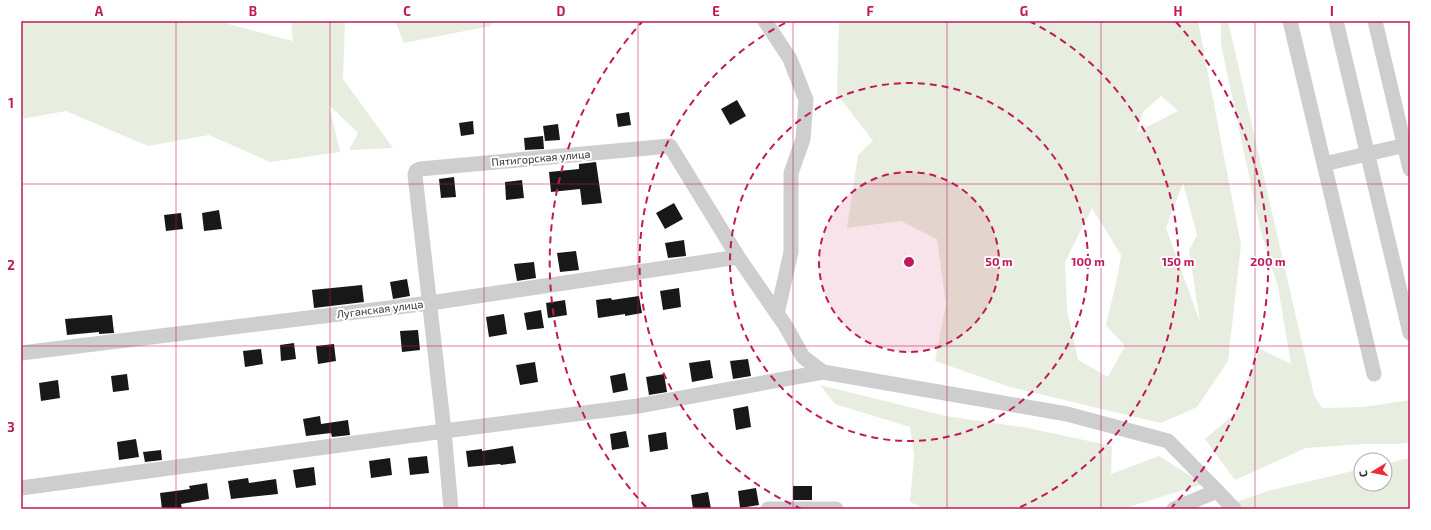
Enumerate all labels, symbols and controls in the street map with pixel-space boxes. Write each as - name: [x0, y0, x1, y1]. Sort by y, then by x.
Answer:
- text: A: [95, 3, 104, 19]
- text: B: [249, 3, 257, 19]
- text: C: [403, 3, 411, 19]
- text: D: [557, 3, 566, 19]
- text: E: [712, 3, 720, 19]
- text: F: [866, 3, 874, 19]
- text: G: [1020, 3, 1028, 19]
- text: H: [1174, 3, 1183, 19]
- text: I: [1330, 3, 1334, 19]
- text: 1: [8, 95, 14, 111]
- street label: Пятигорская улица: [491, 147, 591, 169]
- text: 50 m: [985, 254, 1013, 268]
- text: 100 m: [1071, 254, 1105, 268]
- text: 150 m: [1162, 254, 1194, 268]
- text: 200 m: [1250, 254, 1286, 268]
- centre of rings: [902, 255, 916, 269]
- text: 2: [7, 257, 15, 273]
- street label: Луганская улица: [336, 297, 424, 321]
- text: 3: [7, 419, 15, 435]
- north arrow: [1353, 452, 1393, 492]
- text: С: [1356, 469, 1370, 478]

